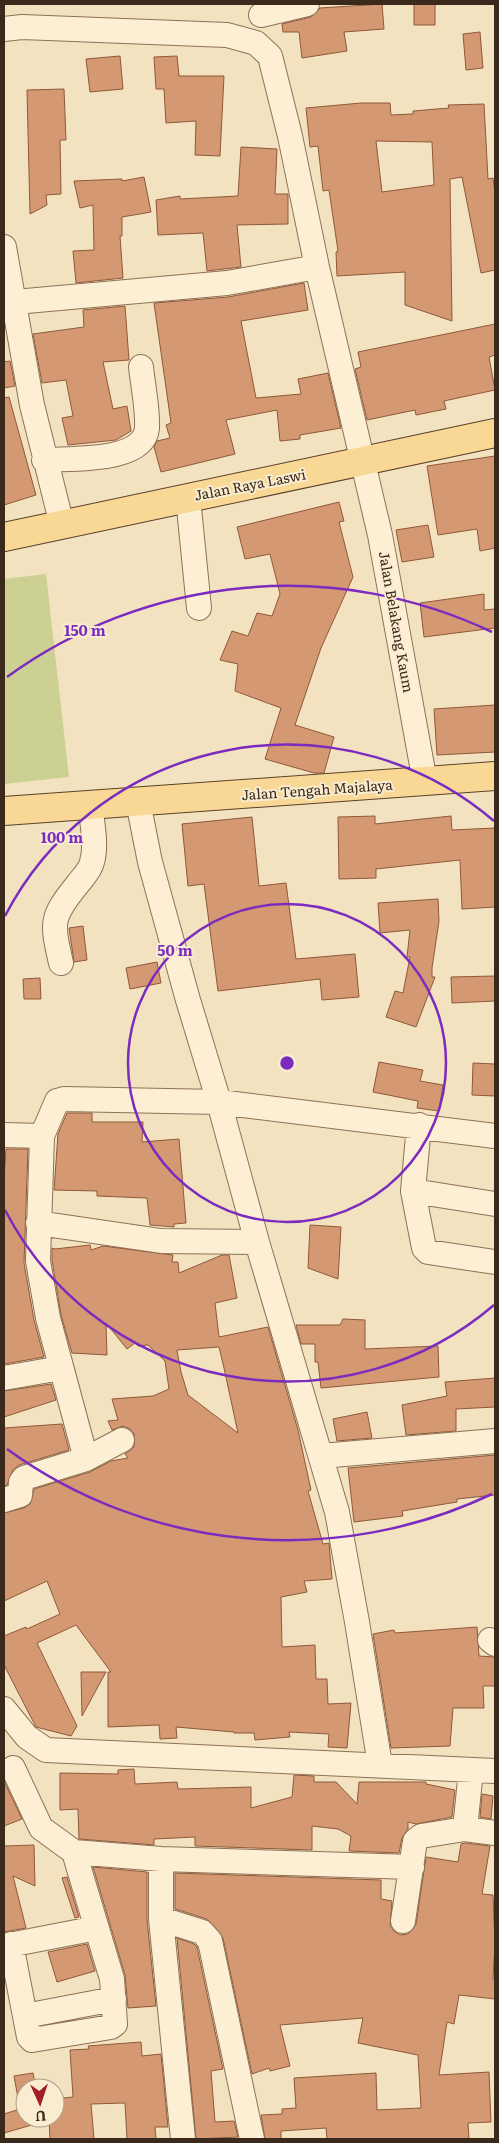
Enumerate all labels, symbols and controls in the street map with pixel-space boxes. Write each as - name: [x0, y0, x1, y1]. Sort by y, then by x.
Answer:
- street label: Jalan Raya Laswi: [192, 463, 308, 505]
- street label: Jalan Belakang Kaum: [375, 550, 419, 695]
- text: 150 m: [64, 618, 106, 641]
- street label: Jalan Tengah Majalaya: [241, 774, 394, 804]
- text: 100 m: [41, 825, 83, 848]
- text: 50 m: [157, 938, 193, 961]
- centre of rings: [278, 1054, 296, 1072]
- north arrow: [15, 2078, 65, 2128]
- text: U: [35, 2107, 47, 2127]

